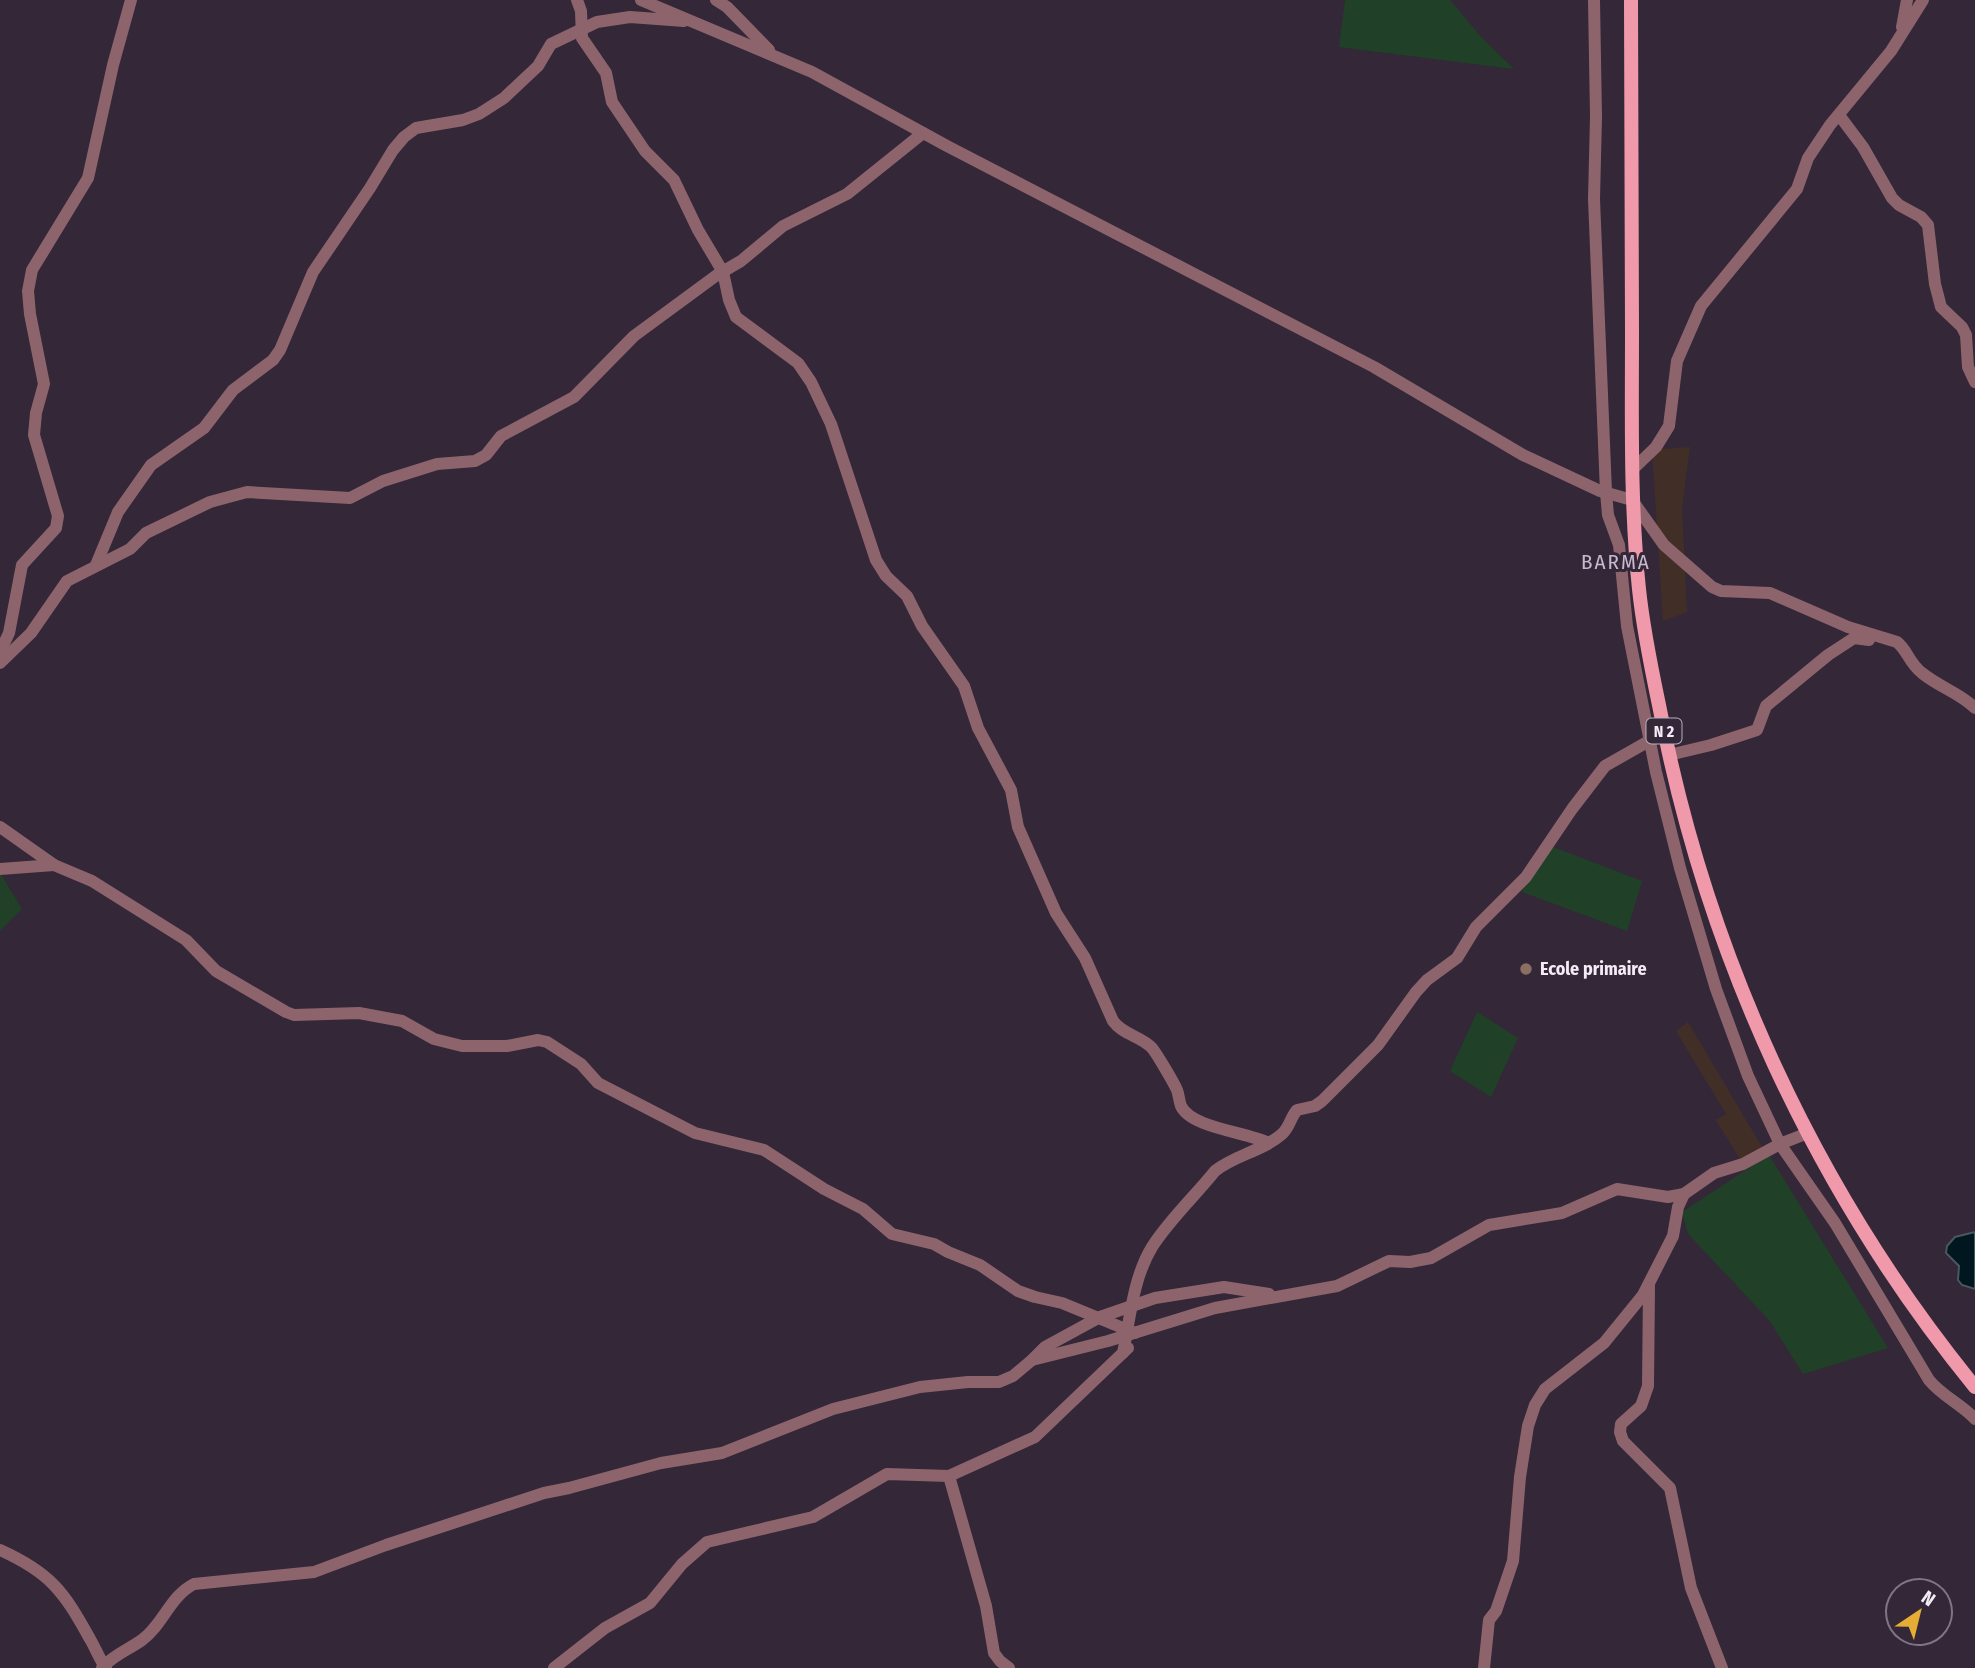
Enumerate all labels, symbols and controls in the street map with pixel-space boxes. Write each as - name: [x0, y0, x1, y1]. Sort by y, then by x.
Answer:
- district label: BARMA: [1581, 549, 1651, 575]
- road number: N 2: [1646, 718, 1682, 744]
- place label: Ecole primaire: [1540, 958, 1647, 980]
- marker: Ecole primaire: [1518, 961, 1534, 977]
- north arrow: [1884, 1577, 1954, 1647]
- text: N: [1917, 1586, 1940, 1611]

